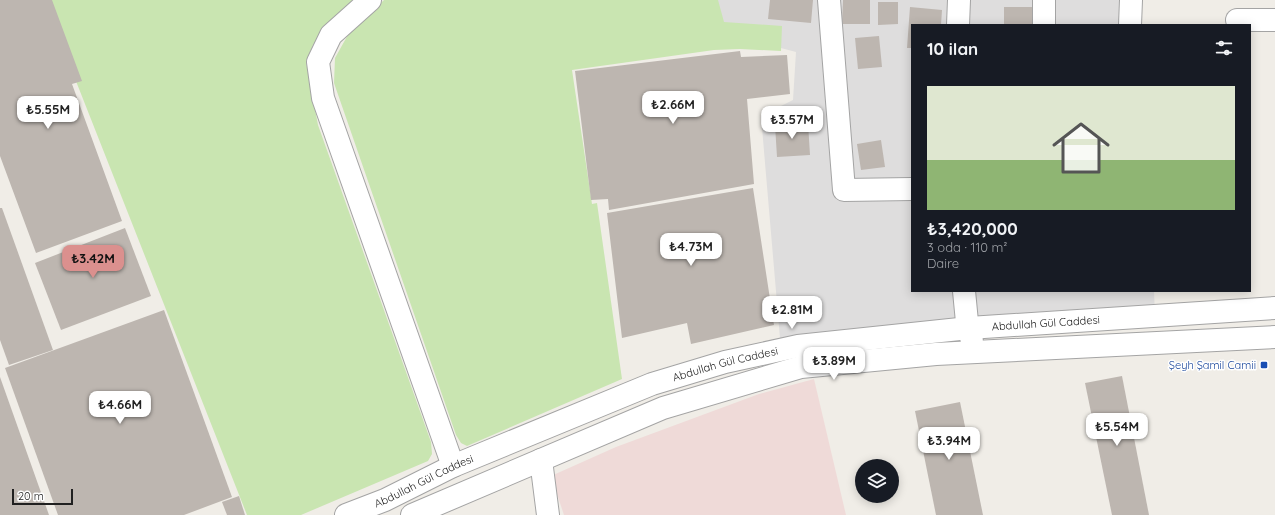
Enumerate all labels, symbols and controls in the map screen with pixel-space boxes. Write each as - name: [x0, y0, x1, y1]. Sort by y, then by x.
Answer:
- icon: filters: [1213, 37, 1235, 59]
- text: 10 ilan: [927, 38, 978, 59]
- pin: ₺2.66M: [640, 91, 706, 125]
- pin: ₺5.55M: [15, 96, 81, 130]
- text: ₺2.66M: [651, 96, 695, 112]
- text: ₺5.55M: [26, 101, 70, 117]
- pin: ₺3.57M: [759, 106, 825, 140]
- text: ₺3.57M: [770, 111, 814, 127]
- icon: home: [1045, 112, 1117, 184]
- text: ₺3,420,000: [927, 218, 1018, 239]
- pin: ₺4.73M: [658, 233, 724, 267]
- text: ₺4.73M: [669, 238, 713, 254]
- text: 3 oda · 110 m²: [927, 239, 1007, 255]
- pin: ₺3.42M: [60, 245, 126, 279]
- text: ₺3.42M: [71, 250, 115, 266]
- text: Daire: [927, 255, 959, 271]
- pin: ₺2.81M: [759, 296, 825, 330]
- text: ₺2.81M: [771, 301, 813, 317]
- street label: Abdullah Gül Caddesi: [991, 312, 1100, 333]
- street label: Abdullah Gül Caddesi: [671, 344, 779, 384]
- pin: ₺3.89M: [801, 347, 867, 381]
- text: ₺3.89M: [812, 352, 856, 368]
- place label: Şeyh Şamil Camii: [1169, 358, 1256, 372]
- marker: Şeyh Şamil Camii: [1259, 360, 1269, 370]
- pin: ₺4.66M: [87, 391, 153, 425]
- text: ₺4.66M: [98, 396, 142, 412]
- pin: ₺5.54M: [1084, 413, 1150, 447]
- text: ₺5.54M: [1095, 418, 1139, 434]
- pin: ₺3.94M: [916, 427, 982, 461]
- text: ₺3.94M: [927, 432, 971, 448]
- street label: Abdullah Gül Caddesi: [372, 451, 475, 510]
- map controls: [855, 459, 899, 503]
- button: layers: [855, 459, 899, 503]
- scale bar: [12, 487, 73, 506]
- text: 20 m: [18, 489, 44, 503]

